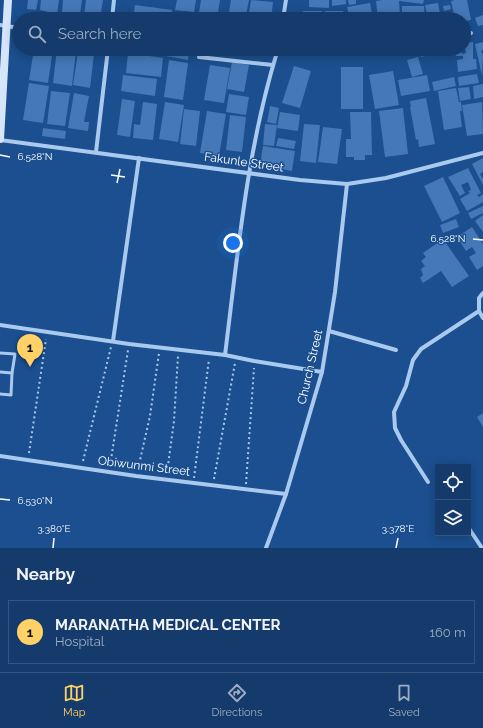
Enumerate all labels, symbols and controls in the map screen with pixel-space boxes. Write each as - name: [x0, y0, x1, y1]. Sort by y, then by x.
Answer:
- search box: [12, 12, 471, 56]
- icon: search: [26, 23, 48, 45]
- text: Search here: [58, 25, 141, 43]
- street label: Fakunle Street: [203, 150, 285, 174]
- text: 6.528°N: [18, 151, 52, 162]
- your location: [223, 233, 243, 253]
- text: 6.528°N: [431, 233, 465, 244]
- street label: Church Street: [295, 328, 325, 406]
- pin: 1: [17, 334, 43, 367]
- street label: Obiwunmi Street: [97, 453, 191, 479]
- map controls: [435, 464, 471, 536]
- button: locate: [435, 464, 471, 500]
- text: 6.530°N: [17, 495, 53, 506]
- button: layers: [435, 500, 471, 536]
- text: 3.380°E: [37, 523, 71, 534]
- text: 3.378°E: [382, 523, 414, 534]
- text: Nearby: [16, 564, 75, 584]
- text: MARANATHA MEDICAL CENTER: [55, 616, 281, 634]
- text: 1: [27, 625, 33, 640]
- text: 160 m: [429, 625, 466, 640]
- text: Hospital: [55, 634, 104, 649]
- tab: Map: [63, 682, 85, 719]
- tab: Directions: [212, 682, 262, 719]
- tab: Saved: [388, 682, 420, 719]

